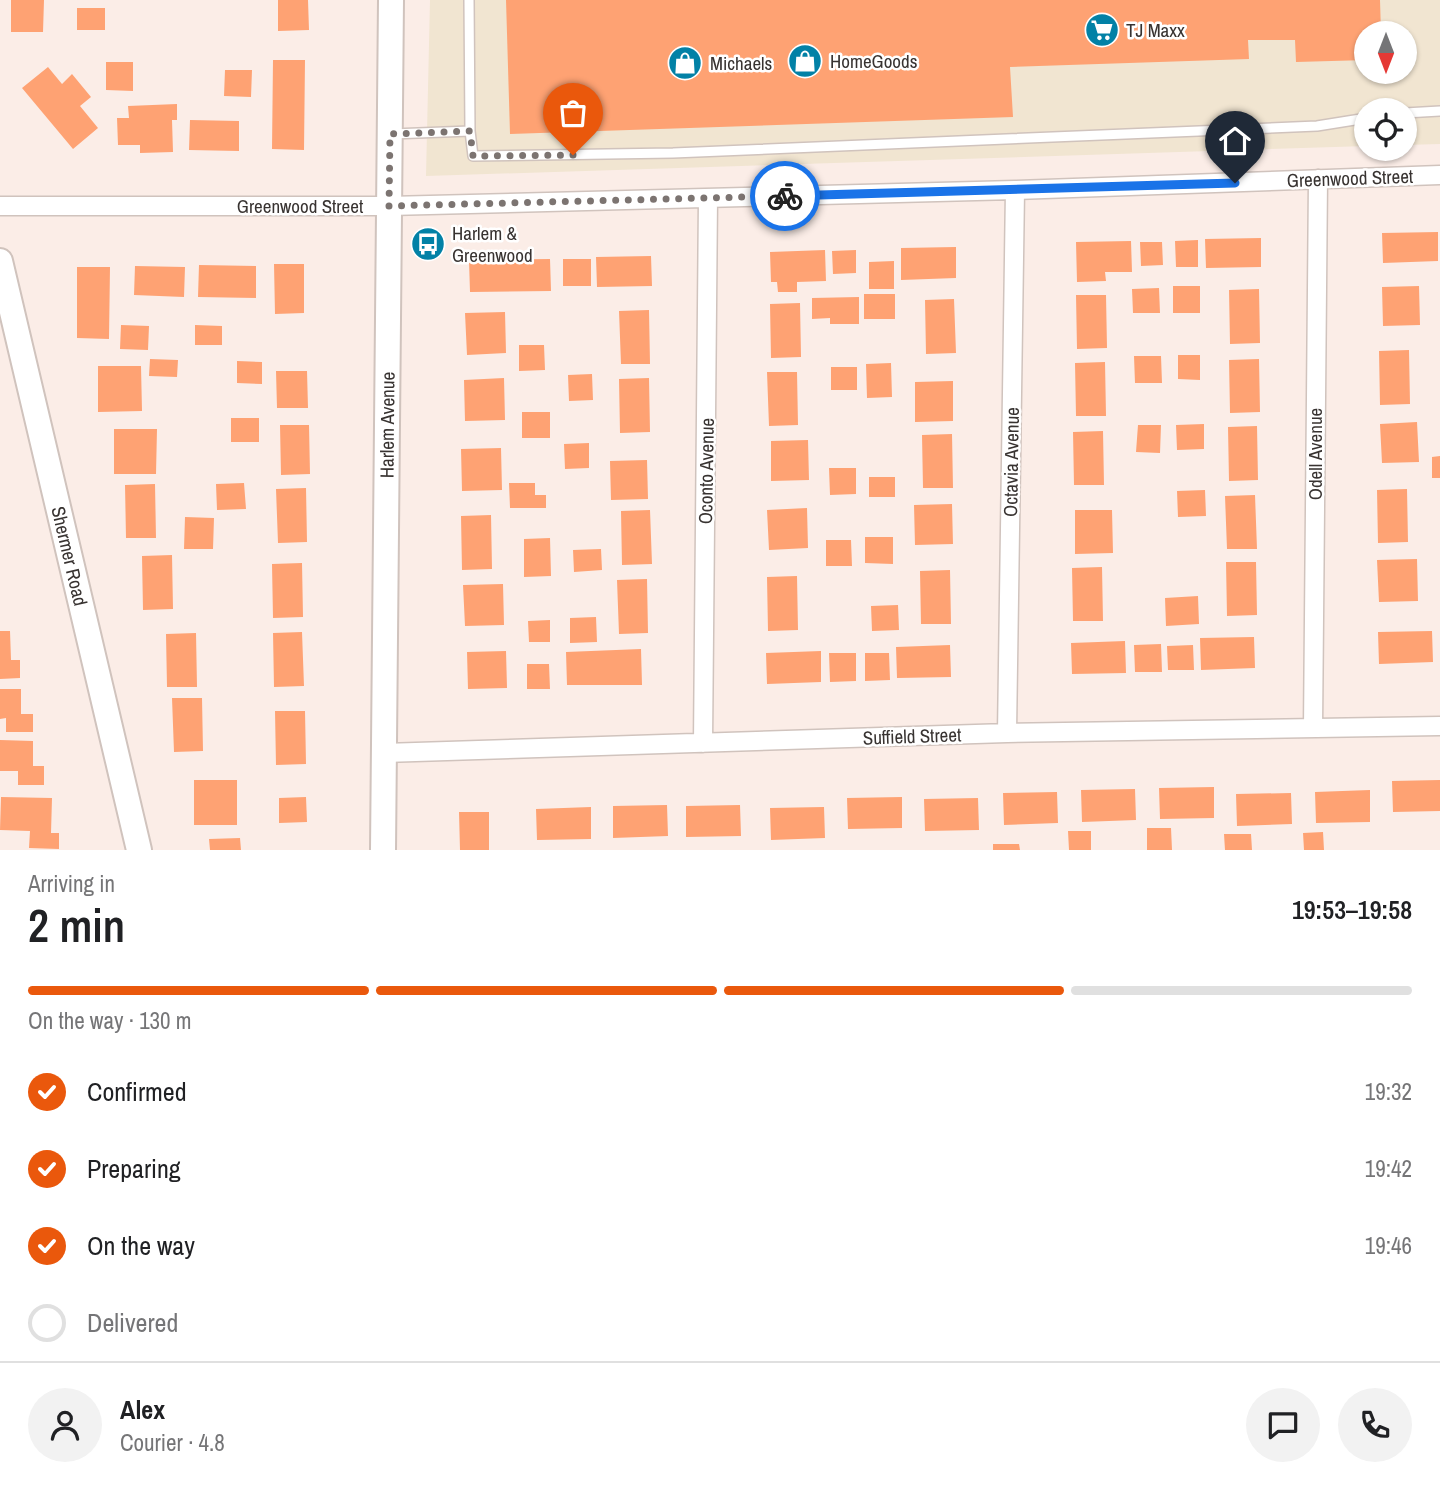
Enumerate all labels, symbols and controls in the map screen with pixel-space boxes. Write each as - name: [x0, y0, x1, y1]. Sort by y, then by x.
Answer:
- supermarket icon: TJ Maxx: [1083, 11, 1121, 49]
- place label: TJ Maxx: [1126, 17, 1185, 43]
- north arrow: [1354, 21, 1418, 84]
- map controls: [1354, 21, 1417, 161]
- shop icon: HomeGoods: [786, 42, 824, 80]
- shop icon: Michaels: [666, 44, 704, 82]
- place label: HomeGoods: [830, 48, 918, 74]
- place label: Michaels: [710, 50, 773, 76]
- pin: [543, 83, 603, 155]
- icon: bag: [554, 94, 592, 132]
- button: locate: [1354, 98, 1417, 161]
- pin: [1205, 111, 1265, 183]
- icon: home: [1216, 122, 1254, 160]
- courier: [750, 161, 820, 231]
- street label: Greenwood Street: [1286, 163, 1414, 193]
- icon: bike: [766, 177, 804, 215]
- street label: Greenwood Street: [237, 193, 364, 219]
- place label: Harlem & Greenwood: [452, 220, 533, 268]
- bus stop icon: Harlem & Greenwood: [409, 225, 447, 263]
- street label: Harlem Avenue: [373, 372, 400, 478]
- street label: Octavia Avenue: [997, 407, 1025, 517]
- street label: Odell Avenue: [1302, 408, 1328, 500]
- street label: Oconto Avenue: [692, 418, 720, 524]
- street label: Shermer Road: [45, 504, 94, 608]
- street label: Suffield Street: [862, 721, 962, 751]
- text: Arriving in: [28, 868, 115, 899]
- text: 19:53–19:58: [1292, 892, 1412, 927]
- text: 2 min: [28, 894, 125, 956]
- text: On the way · 130 m: [28, 1005, 192, 1036]
- icon: check: [28, 1073, 66, 1111]
- text: Confirmed: [87, 1074, 187, 1109]
- text: 19:32: [1365, 1076, 1412, 1107]
- icon: check: [28, 1150, 66, 1188]
- text: Preparing: [87, 1151, 181, 1186]
- text: 19:42: [1365, 1153, 1412, 1184]
- icon: check: [28, 1227, 66, 1265]
- text: On the way: [87, 1228, 195, 1263]
- text: 19:46: [1365, 1230, 1412, 1261]
- text: Delivered: [87, 1305, 178, 1340]
- button: person: [28, 1388, 102, 1462]
- button: chat: [1246, 1388, 1320, 1462]
- button: phone: [1338, 1388, 1412, 1462]
- text: Alex: [120, 1392, 165, 1427]
- text: Courier · 4.8: [120, 1427, 225, 1458]

